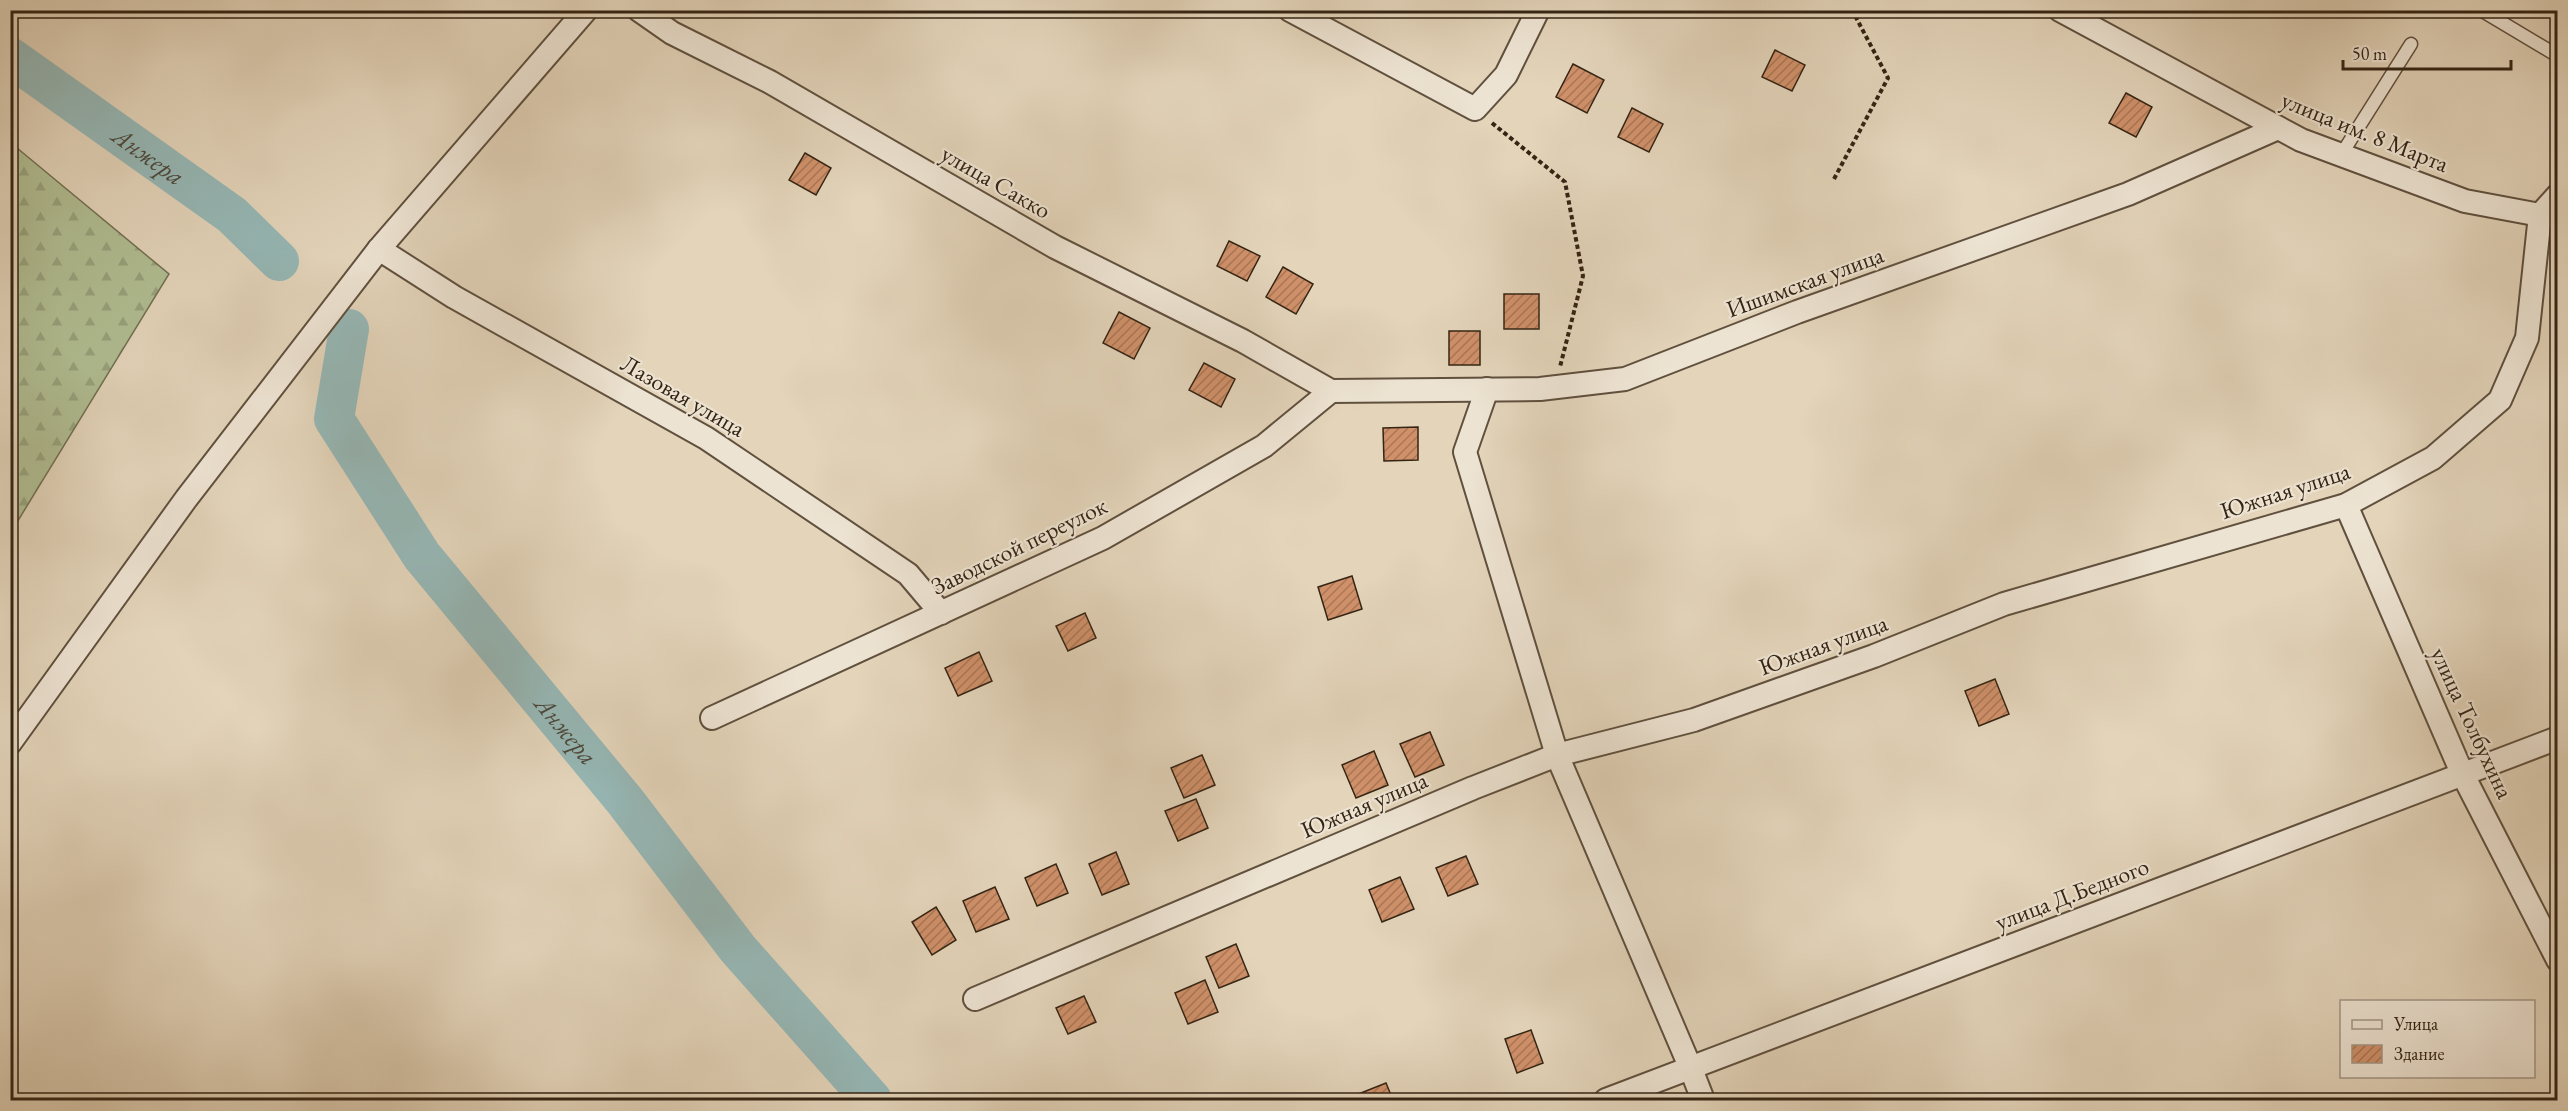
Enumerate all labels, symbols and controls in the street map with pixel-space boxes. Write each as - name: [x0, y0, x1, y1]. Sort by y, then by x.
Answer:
- scale bar: [2343, 33, 2511, 71]
- text: 50 m: [2352, 42, 2387, 65]
- street label: улица им. 8 Марта: [2277, 84, 2454, 179]
- water label: Анжера: [104, 117, 191, 193]
- street label: улица Сакко: [936, 138, 1057, 225]
- street label: Ишимская улица: [1722, 239, 1888, 324]
- street label: Лазовая улица: [615, 347, 751, 444]
- street label: Южная улица: [2216, 455, 2354, 526]
- street label: Заводской переулок: [926, 489, 1112, 602]
- street label: Южная улица: [1754, 607, 1892, 682]
- street label: улица Толбухина: [2424, 642, 2521, 804]
- water label: Анжера: [526, 686, 605, 772]
- street label: Южная улица: [1296, 764, 1432, 845]
- street label: улица Д.Бедного: [1990, 850, 2153, 937]
- legend: [2340, 1000, 2535, 1078]
- text: Улица: [2393, 1012, 2439, 1035]
- text: Здание: [2394, 1042, 2444, 1065]

